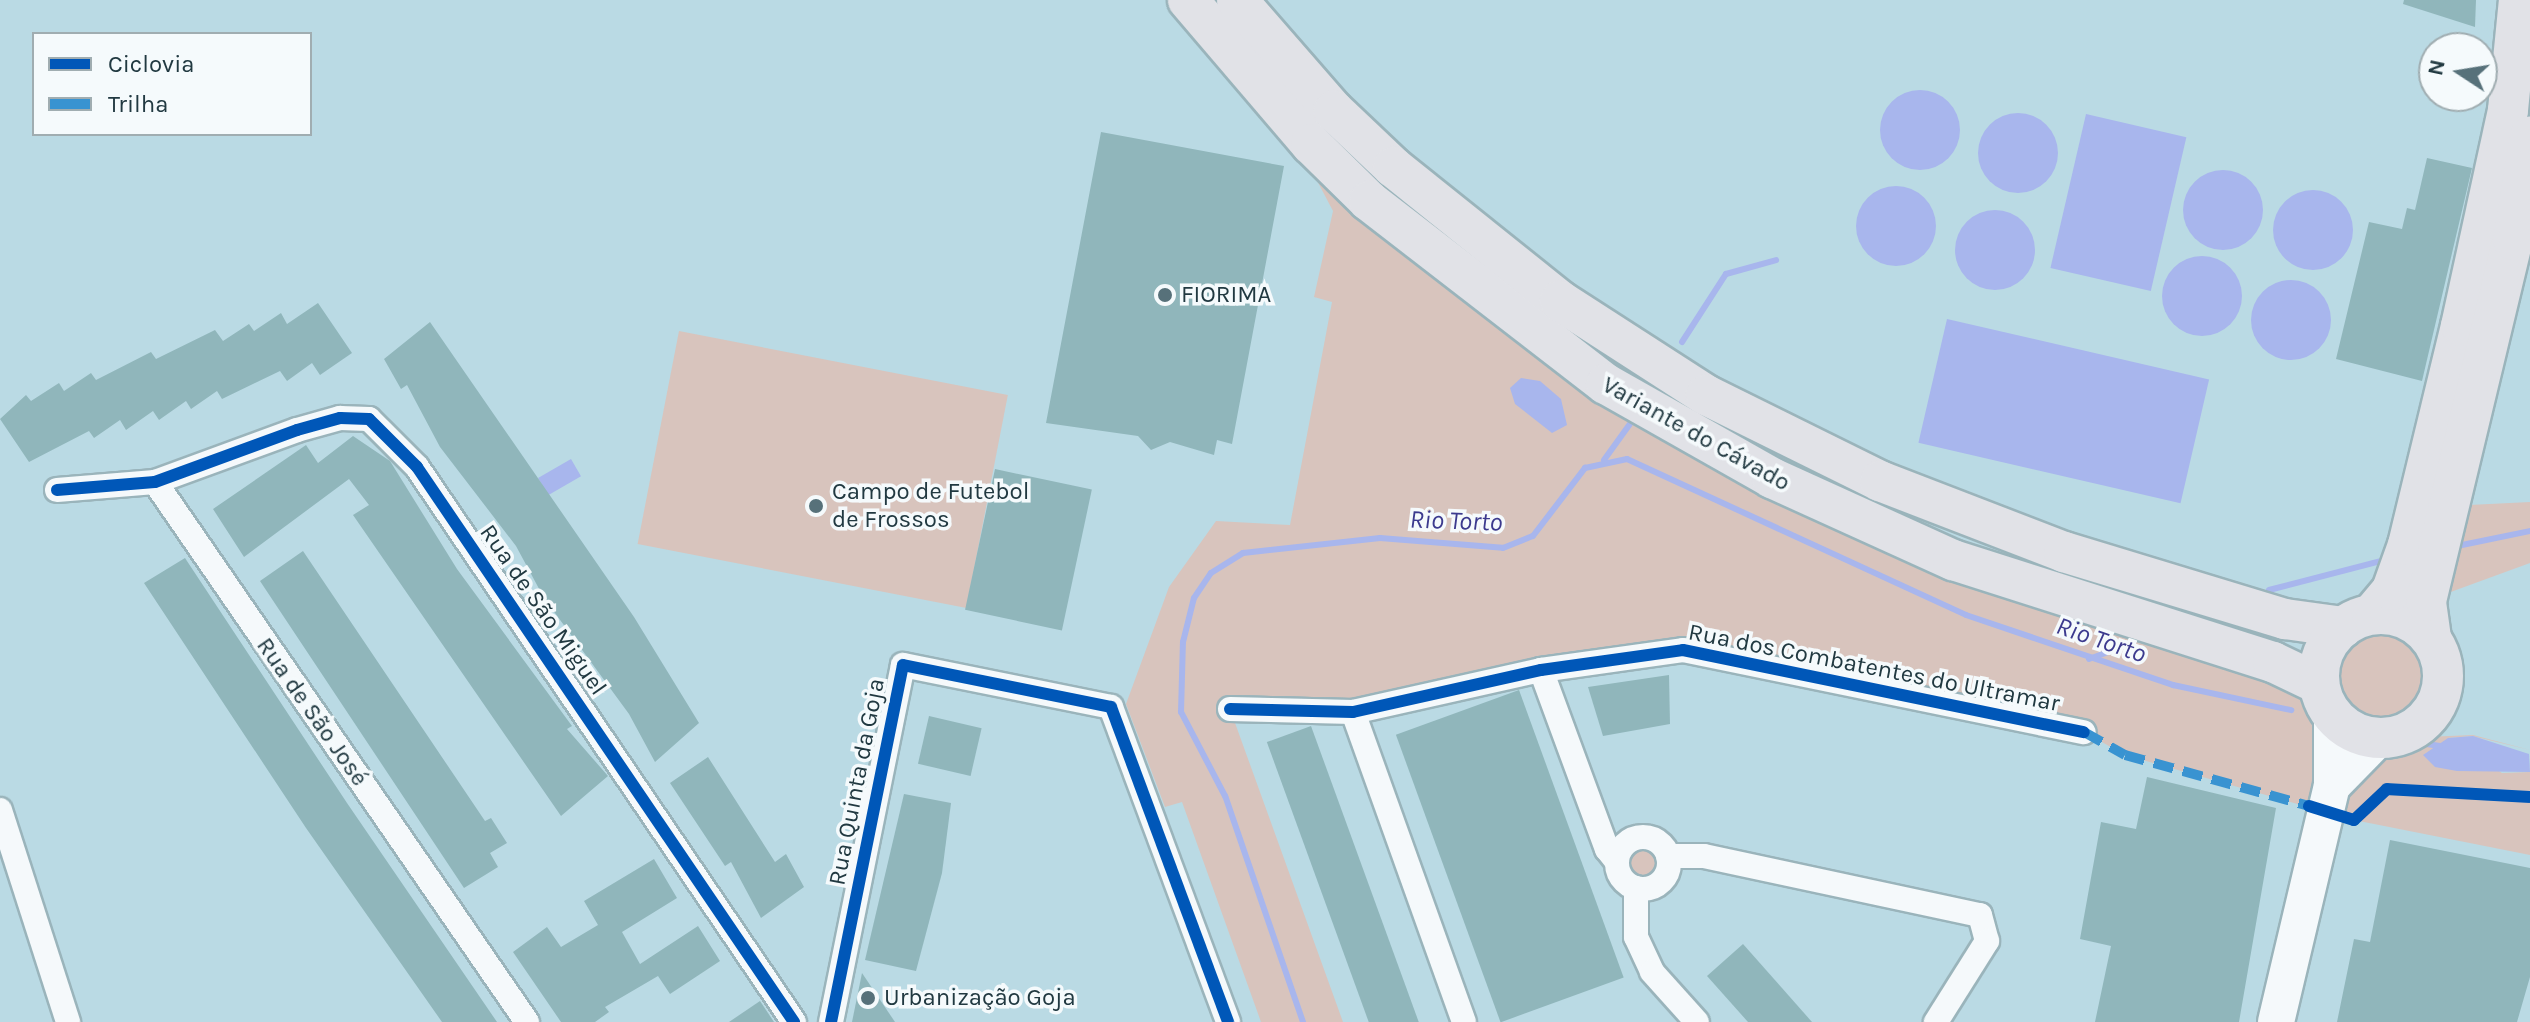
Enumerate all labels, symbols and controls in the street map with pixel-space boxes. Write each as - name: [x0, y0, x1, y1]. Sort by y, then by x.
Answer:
- legend: [32, 32, 312, 136]
- north arrow: [2418, 32, 2498, 112]
- text: Ciclovia: [108, 50, 195, 78]
- text: N: [2422, 57, 2451, 78]
- text: Trilha: [108, 90, 169, 118]
- place label: FIORIMA: [1181, 281, 1271, 309]
- marker: FIORIMA: [1156, 286, 1174, 304]
- street label: Variante do Cávado: [1597, 370, 1795, 498]
- place label: Campo de Futebol de Frossos: [832, 478, 1029, 534]
- marker: Campo de Futebol de Frossos: [807, 497, 825, 515]
- water label: Rio Torto: [1409, 504, 1503, 538]
- street label: Rua de São Miguel: [473, 519, 613, 701]
- water label: Rio Torto: [2052, 610, 2150, 670]
- street label: Rua dos Combatentes do Ultramar: [1686, 618, 2062, 718]
- street label: Rua de São José: [250, 632, 374, 792]
- street label: Rua Quinta da Goja: [823, 676, 891, 888]
- place label: Urbanização Goja: [884, 984, 1076, 1012]
- marker: Urbanização Goja: [859, 989, 877, 1007]

